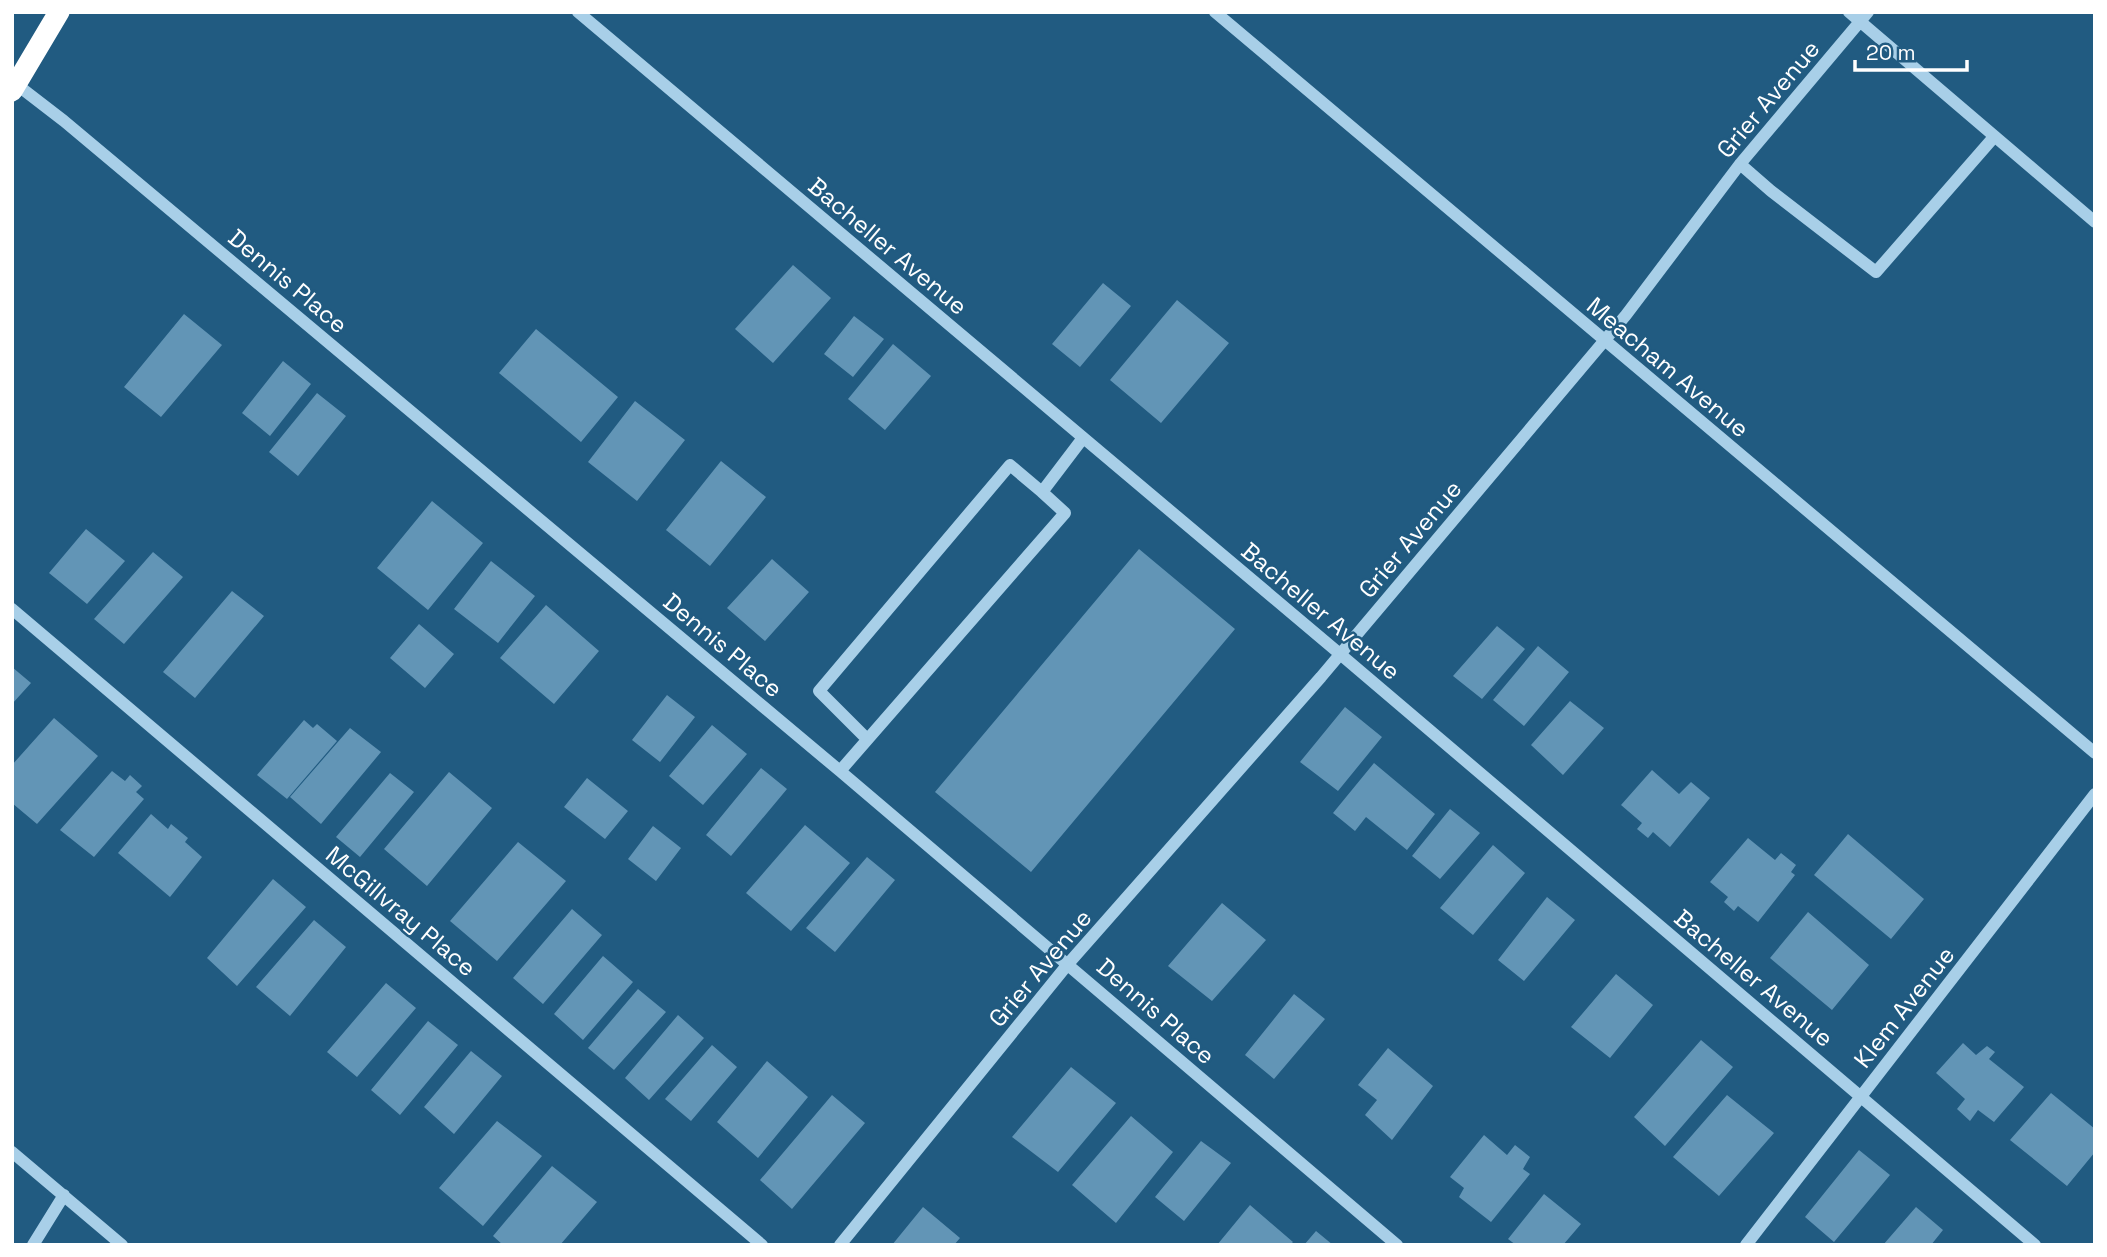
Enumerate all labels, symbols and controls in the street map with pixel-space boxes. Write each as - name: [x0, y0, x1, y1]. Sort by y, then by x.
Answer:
- scale bar: [1855, 28, 1967, 72]
- street label: Grier Avenue: [1710, 34, 1826, 164]
- text: 20 m: [1866, 39, 1916, 66]
- street label: Bacheller Avenue: [802, 170, 974, 322]
- street label: Dennis Place: [222, 222, 354, 340]
- street label: Meacham Avenue: [1580, 290, 1756, 444]
- street label: Grier Avenue: [1352, 474, 1468, 604]
- street label: Bacheller Avenue: [1235, 535, 1407, 687]
- street label: Dennis Place: [657, 586, 789, 704]
- street label: McGillvray Place: [319, 839, 483, 983]
- street label: Bacheller Avenue: [1668, 902, 1840, 1054]
- street label: Grier Avenue: [982, 903, 1098, 1033]
- street label: Klem Avenue: [1847, 940, 1961, 1074]
- street label: Dennis Place: [1091, 951, 1221, 1071]

